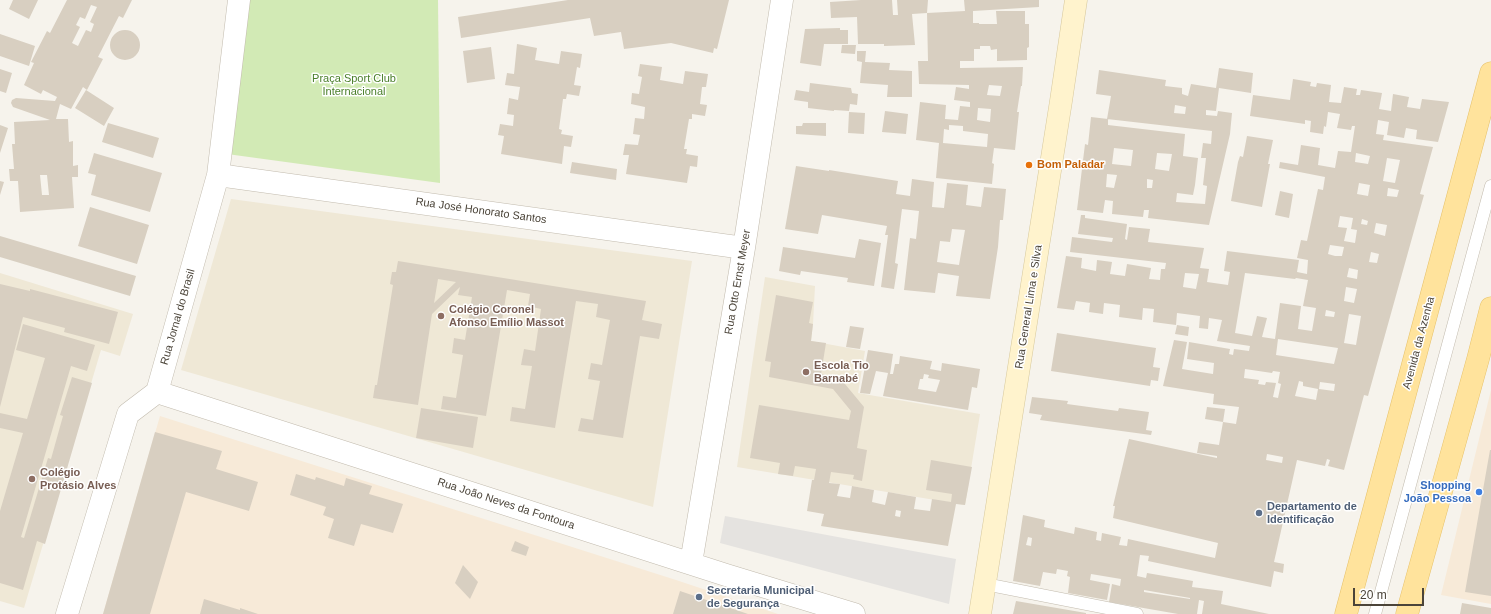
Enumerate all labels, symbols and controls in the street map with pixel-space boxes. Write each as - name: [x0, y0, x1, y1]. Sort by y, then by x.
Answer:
- park label: Praça Sport Club Internacional: [312, 72, 396, 98]
- place label: Bom Paladar: [1037, 158, 1104, 172]
- marker: Bom Paladar: [1024, 160, 1034, 170]
- street label: Rua José Honorato Santos: [415, 195, 547, 227]
- street label: Rua Otto Ernst Meyer: [722, 228, 754, 336]
- street label: Rua General Lima e Silva: [1013, 244, 1045, 370]
- street label: Rua Jornal do Brasil: [158, 268, 198, 366]
- street label: Avenida da Azenha: [1400, 295, 1438, 391]
- place label: Colégio Coronel Afonso Emílio Massot: [449, 303, 564, 329]
- marker: Colégio Coronel Afonso Emílio Massot: [436, 311, 446, 321]
- place label: Escola Tio Barnabé: [814, 359, 869, 385]
- marker: Escola Tio Barnabé: [801, 367, 811, 377]
- place label: Colégio Protásio Alves: [40, 466, 116, 492]
- marker: Colégio Protásio Alves: [27, 474, 37, 484]
- street label: Rua João Neves da Fontoura: [436, 476, 576, 532]
- place label: Shopping João Pessoa: [1404, 479, 1471, 505]
- marker: Shopping João Pessoa: [1474, 487, 1484, 497]
- place label: Departamento de Identificação: [1267, 500, 1357, 526]
- marker: Departamento de Identificação: [1254, 508, 1264, 518]
- scale bar: [1355, 580, 1426, 606]
- place label: Secretaria Municipal de Segurança: [707, 584, 814, 610]
- text: 20 m: [1360, 588, 1387, 602]
- marker: Secretaria Municipal de Segurança: [694, 592, 704, 602]

